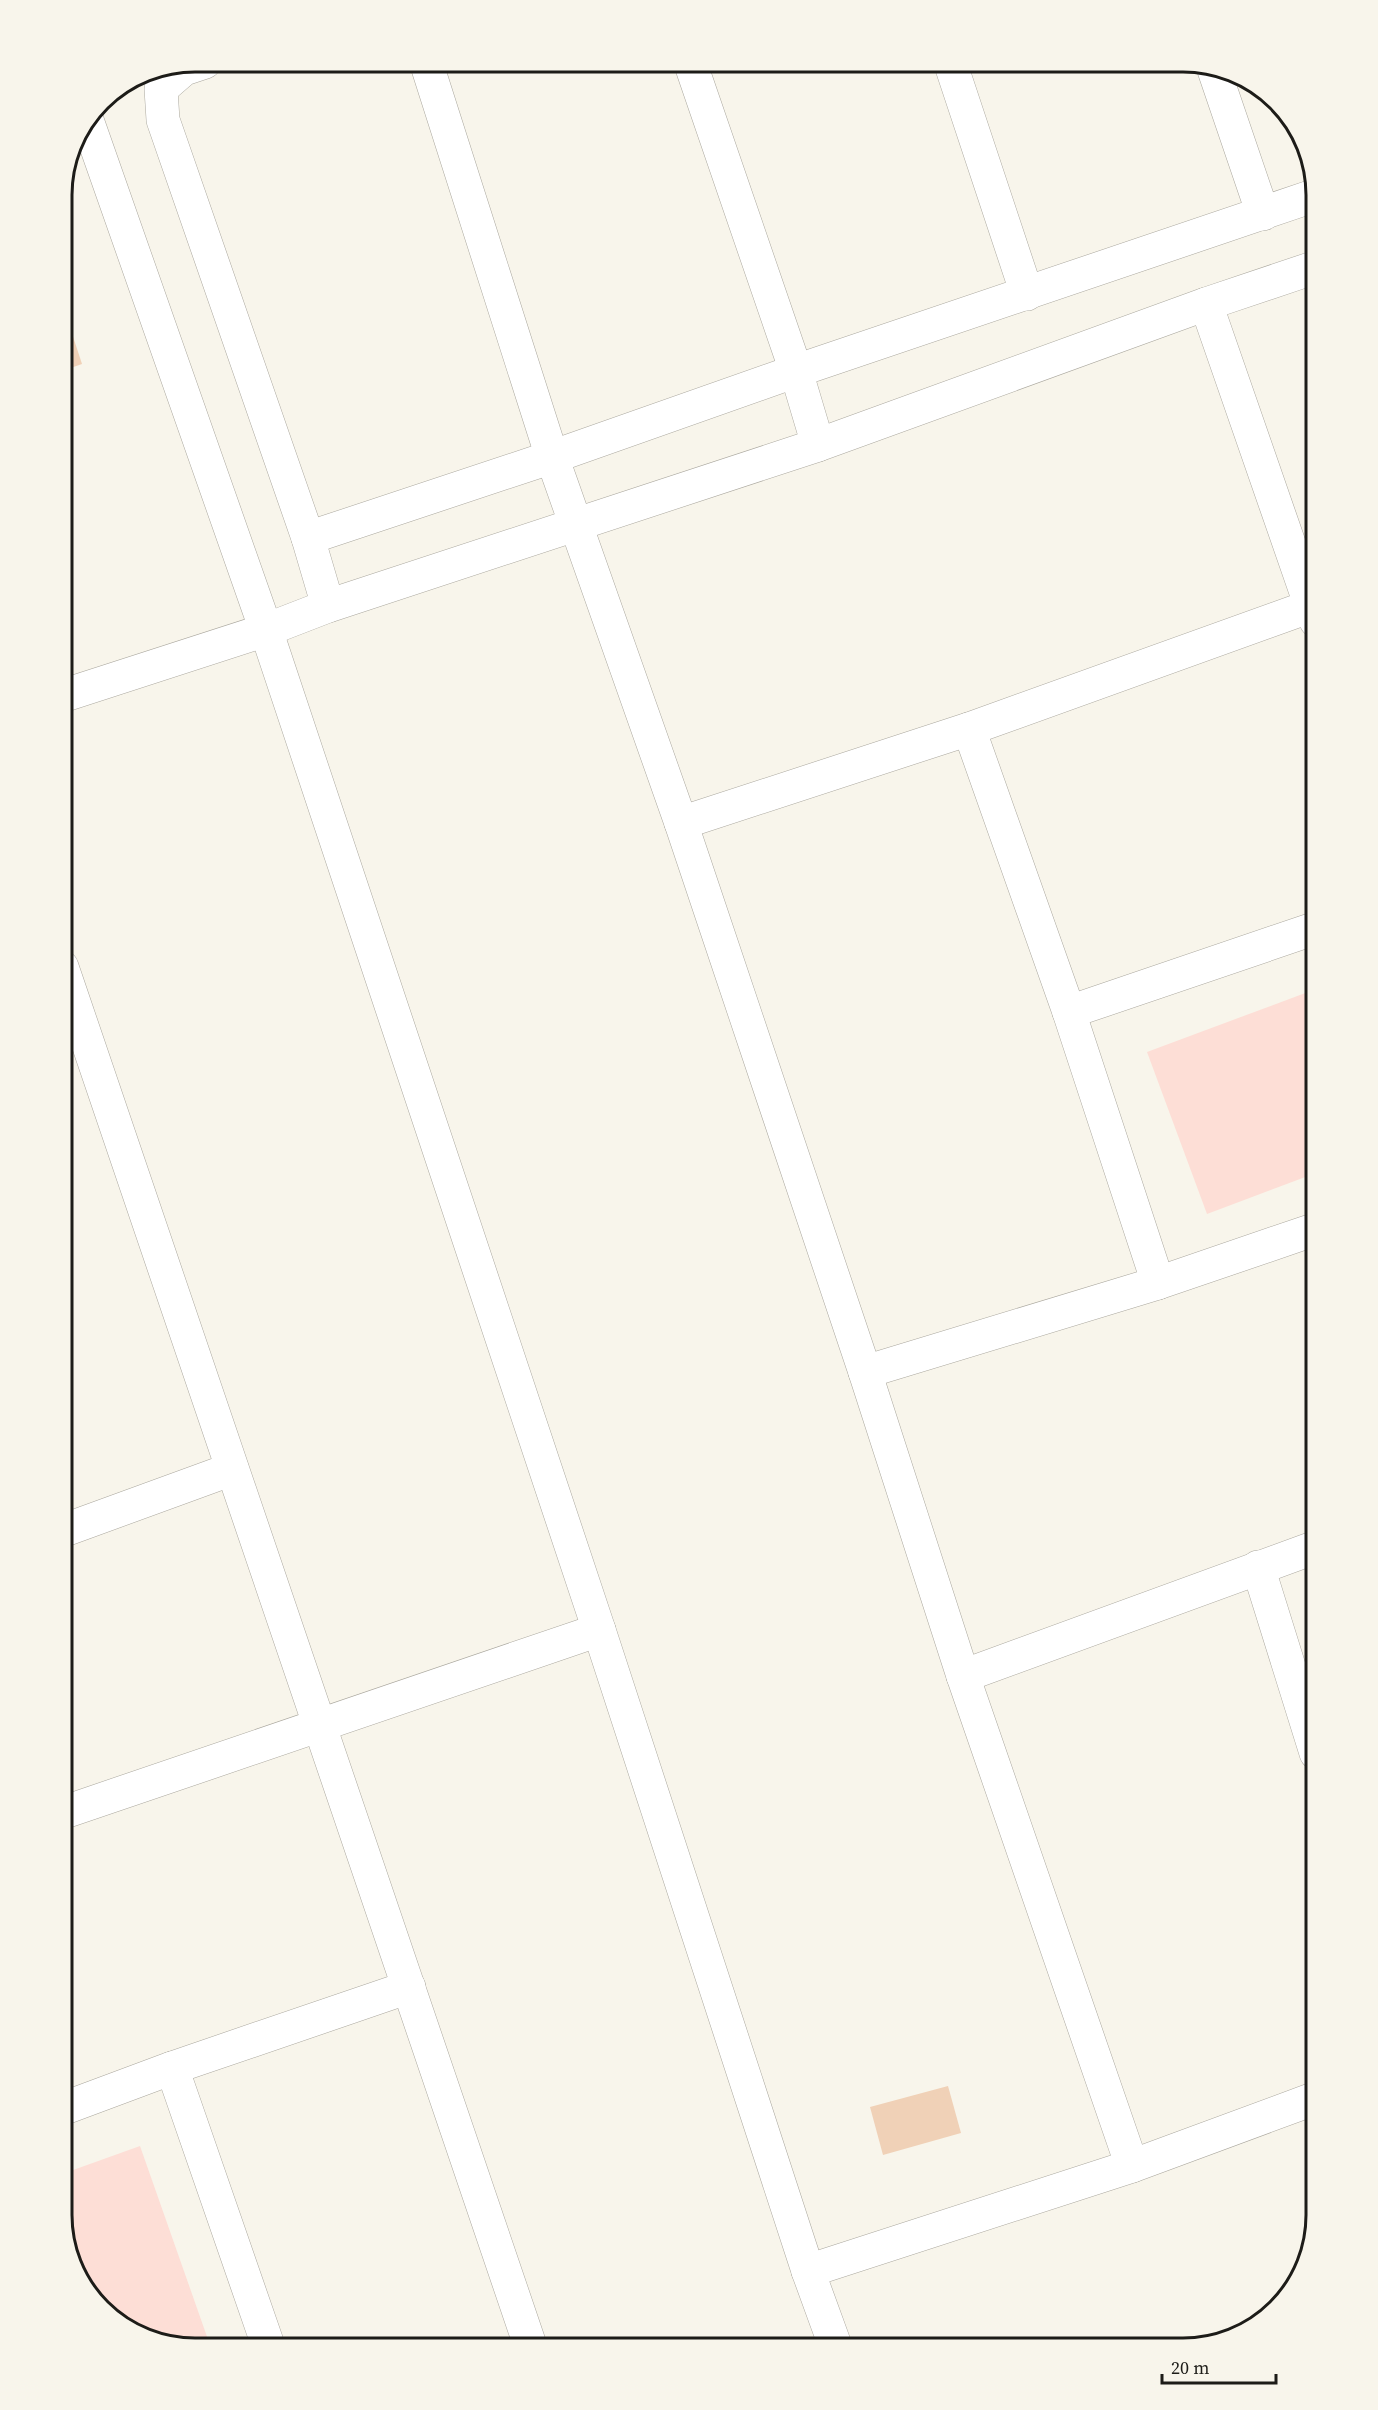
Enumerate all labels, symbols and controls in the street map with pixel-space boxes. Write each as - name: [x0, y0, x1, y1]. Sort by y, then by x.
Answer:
- scale bar: [1162, 2347, 1276, 2385]
- text: 20 m: [1171, 2355, 1209, 2380]

